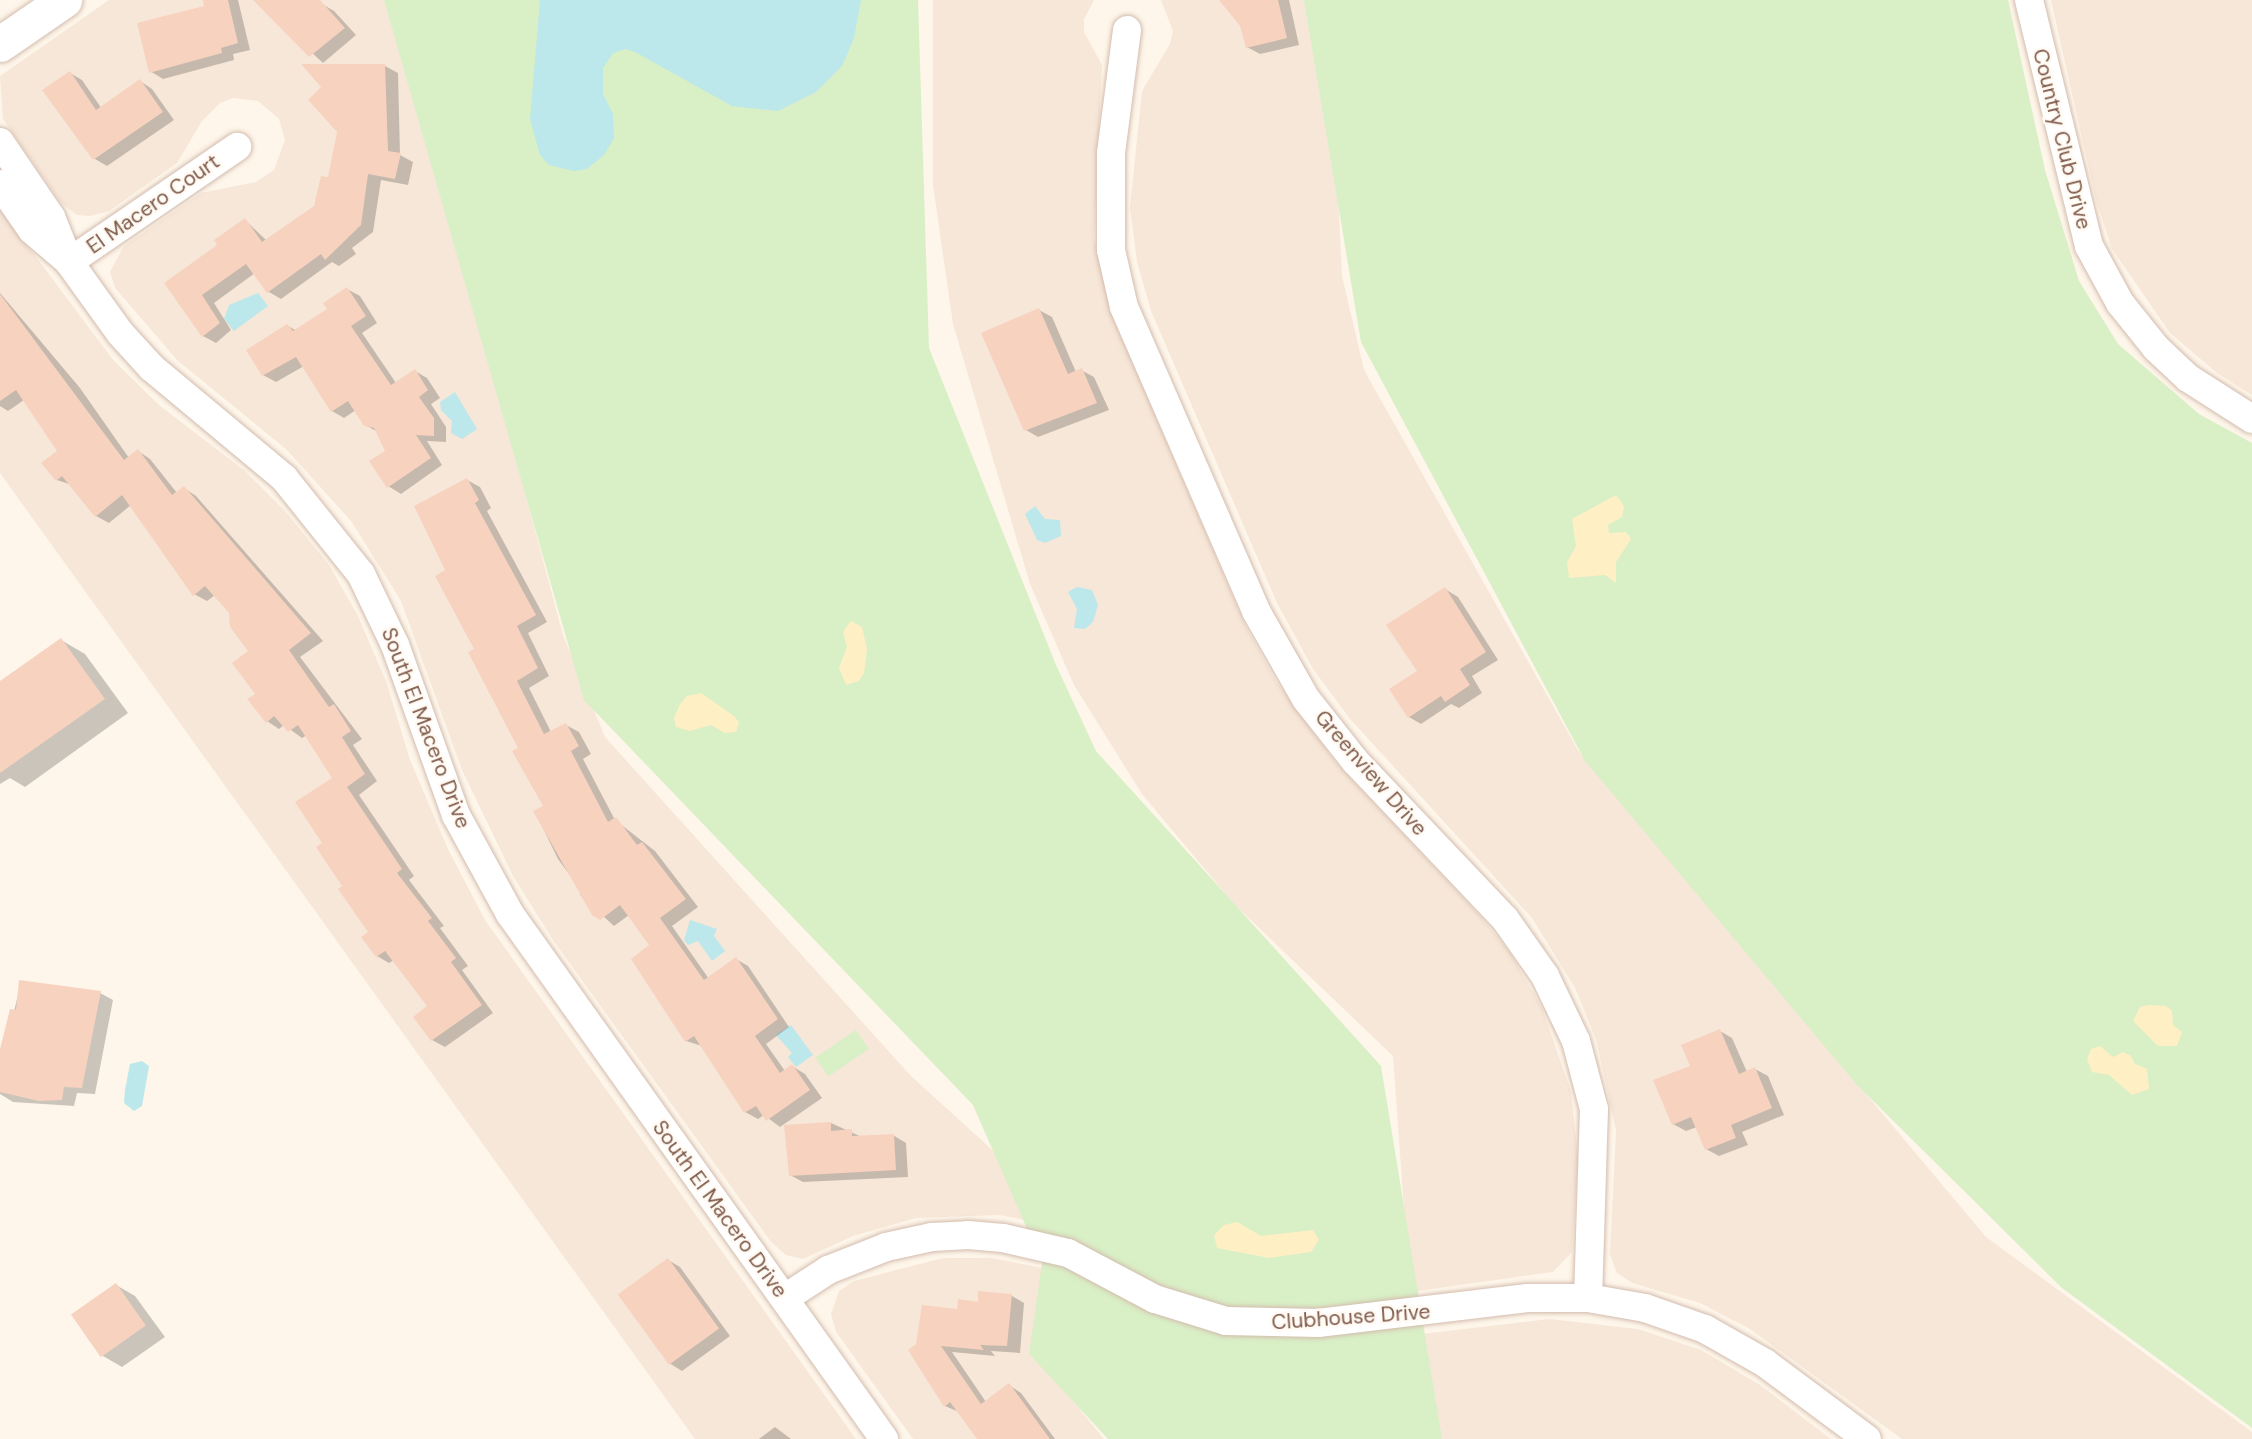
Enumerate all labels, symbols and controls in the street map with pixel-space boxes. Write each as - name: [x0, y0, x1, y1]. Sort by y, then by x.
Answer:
- street label: Country Club Drive: [2027, 46, 2097, 232]
- street label: El Macero Court: [82, 149, 224, 259]
- street label: South El Macero Drive: [376, 624, 476, 832]
- street label: Greenview Drive: [1310, 705, 1432, 841]
- street label: South El Macero Drive: [647, 1115, 793, 1303]
- street label: Clubhouse Drive: [1271, 1299, 1431, 1335]

